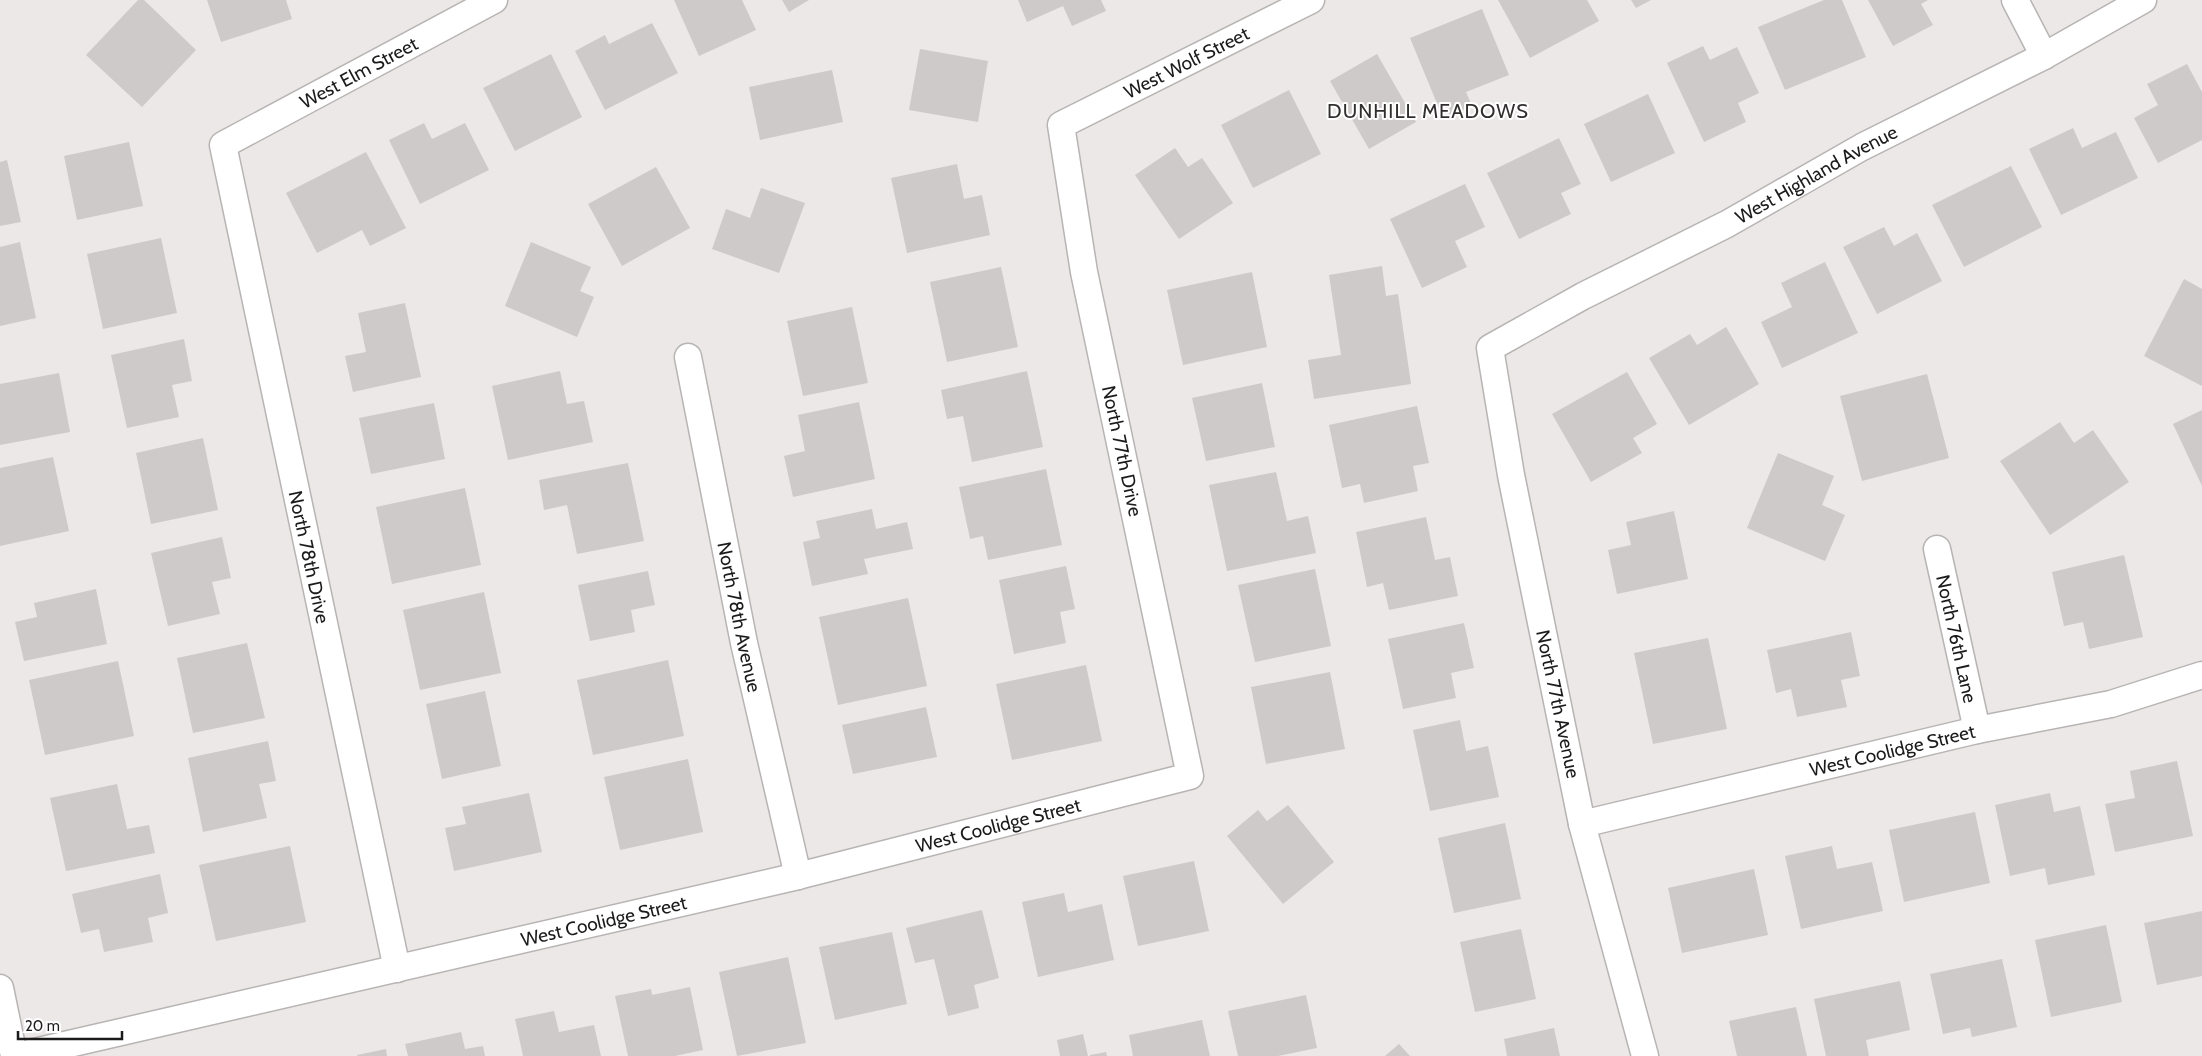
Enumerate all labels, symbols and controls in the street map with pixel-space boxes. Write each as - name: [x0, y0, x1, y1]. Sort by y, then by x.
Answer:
- street label: West Wolf Street: [1120, 21, 1253, 103]
- street label: West Elm Street: [296, 31, 422, 113]
- district label: DUNHILL MEADOWS: [1327, 99, 1529, 123]
- street label: West Highland Avenue: [1731, 120, 1901, 228]
- street label: North 77th Drive: [1097, 383, 1147, 519]
- street label: North 78th Drive: [284, 488, 334, 626]
- street label: North 78th Avenue: [713, 540, 767, 695]
- street label: North 76th Lane: [1932, 573, 1982, 705]
- street label: North 77th Avenue: [1531, 628, 1585, 780]
- street label: West Coolidge Street: [1807, 719, 1978, 781]
- street label: West Coolidge Street: [913, 793, 1084, 857]
- street label: West Coolidge Street: [519, 890, 689, 951]
- scale bar: [18, 1008, 121, 1040]
- text: 20 m: [25, 1017, 60, 1035]

